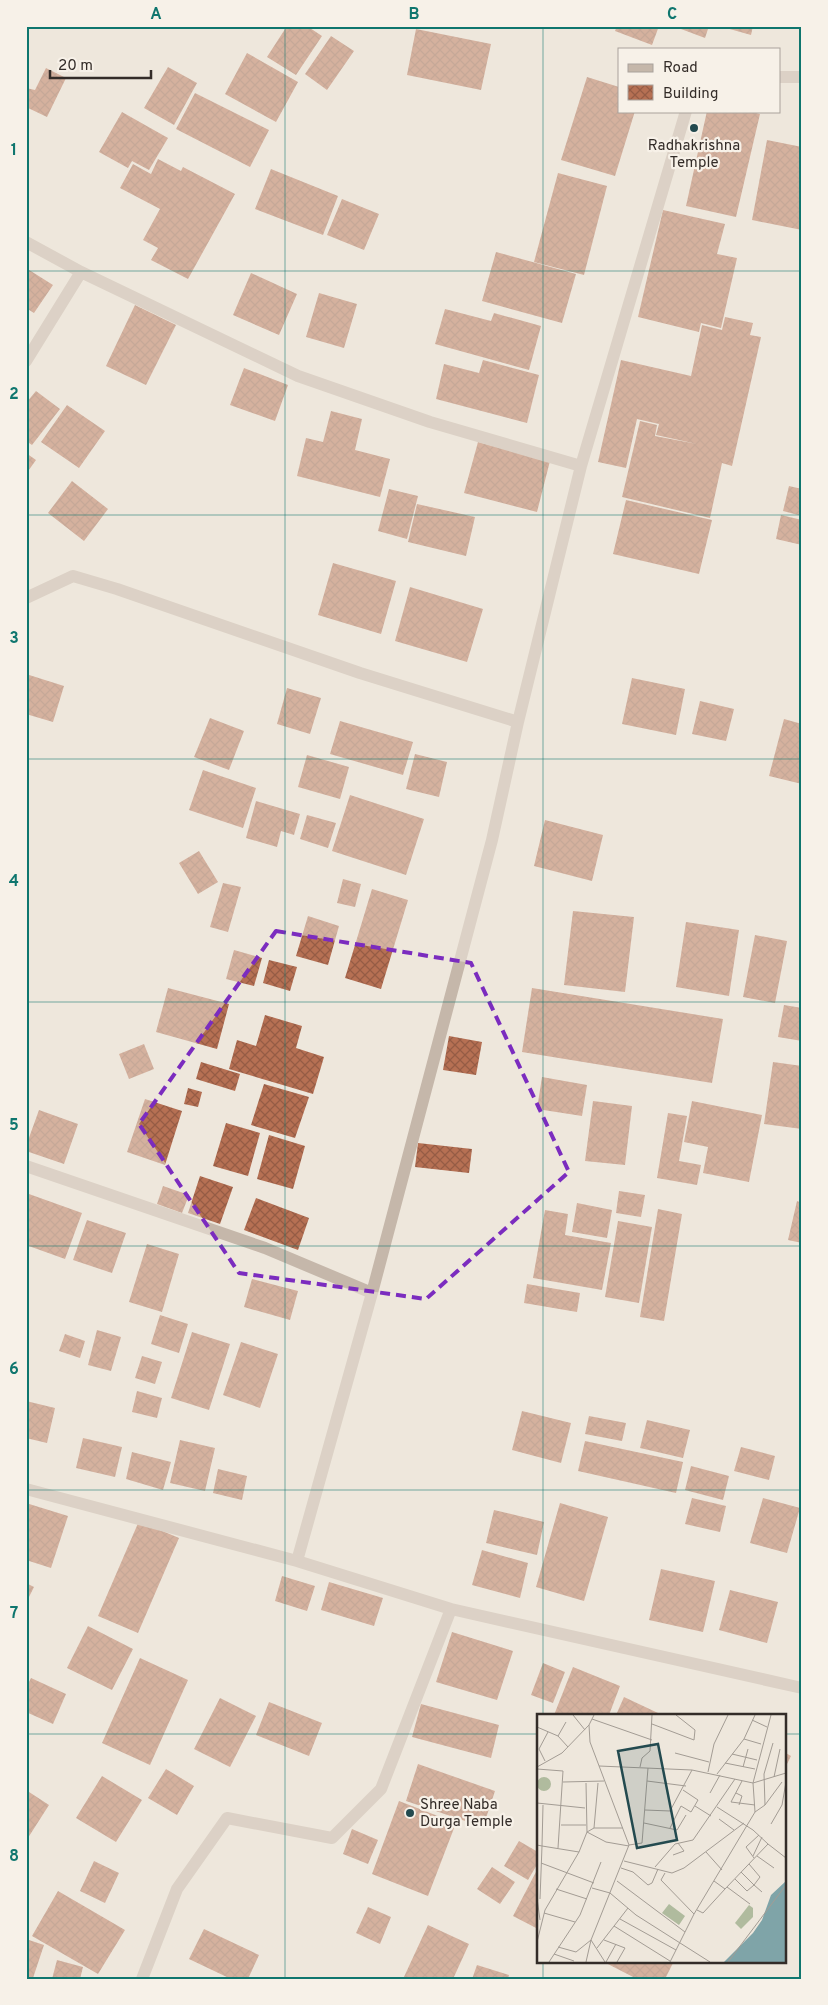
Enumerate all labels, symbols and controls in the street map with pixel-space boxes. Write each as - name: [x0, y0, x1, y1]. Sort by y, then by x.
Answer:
- text: A: [150, 5, 162, 25]
- text: B: [408, 5, 420, 25]
- text: C: [667, 5, 677, 25]
- scale bar: [50, 48, 151, 80]
- legend: [618, 48, 780, 112]
- text: 20 m: [58, 57, 93, 76]
- text: Road: [663, 59, 698, 78]
- text: Building: [663, 85, 718, 104]
- marker: Radhakrishna Temple: [688, 122, 700, 134]
- place label: Radhakrishna Temple: [648, 137, 740, 173]
- text: 1: [11, 141, 17, 161]
- text: 2: [9, 385, 19, 405]
- text: 3: [9, 629, 19, 649]
- text: 4: [9, 872, 19, 892]
- text: 5: [9, 1116, 19, 1136]
- text: 6: [9, 1360, 19, 1380]
- text: 7: [10, 1604, 18, 1624]
- inset map: [537, 1714, 786, 1962]
- place label: Shree Naba Durga Temple: [420, 1796, 513, 1832]
- marker: Shree Naba Durga Temple: [404, 1807, 416, 1819]
- text: 8: [9, 1847, 19, 1867]

